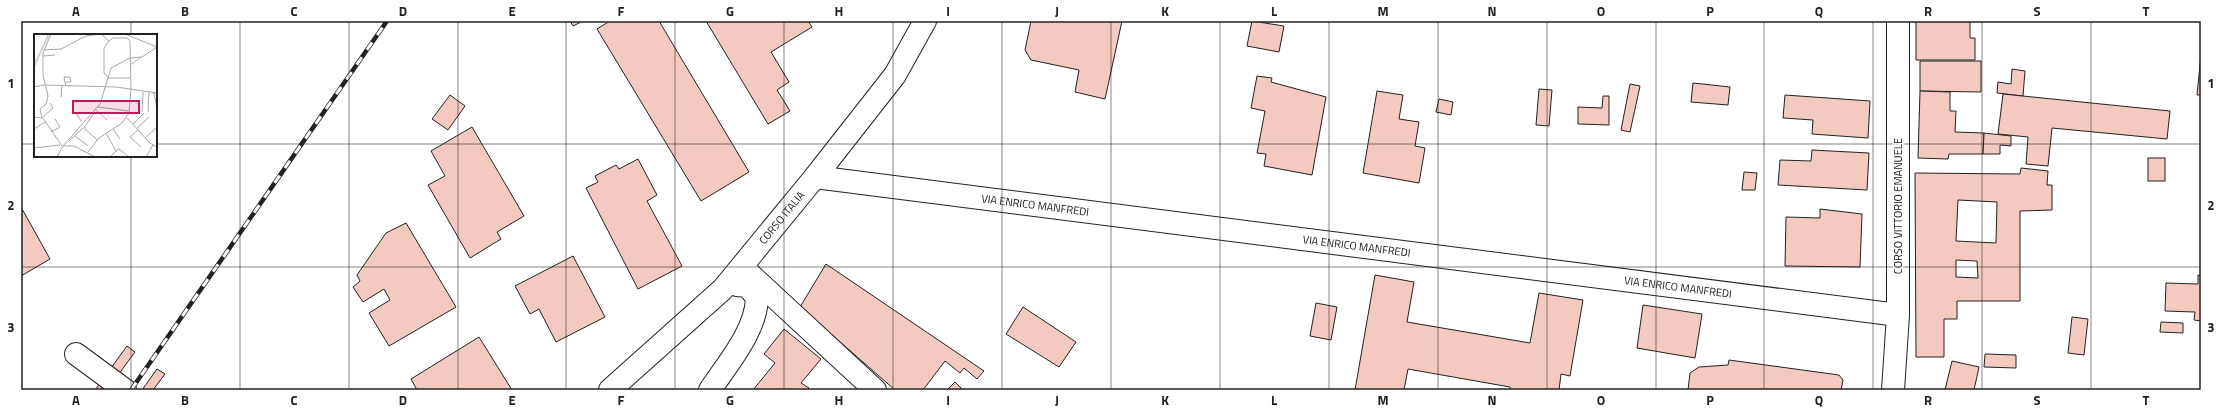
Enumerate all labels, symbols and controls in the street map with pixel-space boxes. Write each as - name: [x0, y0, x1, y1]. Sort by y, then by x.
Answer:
- text: A: [72, 1, 80, 21]
- text: B: [181, 1, 189, 21]
- text: C: [290, 1, 298, 21]
- text: D: [399, 1, 407, 21]
- text: E: [508, 1, 516, 21]
- text: F: [618, 1, 625, 21]
- text: G: [726, 1, 734, 21]
- text: H: [835, 1, 843, 21]
- text: I: [946, 1, 950, 21]
- text: J: [1055, 1, 1059, 21]
- text: K: [1161, 1, 1169, 21]
- text: L: [1271, 1, 1277, 21]
- text: M: [1377, 1, 1389, 21]
- text: N: [1487, 1, 1497, 21]
- text: O: [1597, 1, 1605, 21]
- text: P: [1706, 1, 1714, 21]
- text: Q: [1815, 1, 1823, 21]
- text: R: [1924, 1, 1932, 21]
- text: S: [2033, 1, 2041, 21]
- text: T: [2143, 1, 2150, 21]
- inset map: [34, 34, 157, 157]
- text: 1: [7, 73, 15, 93]
- text: 1: [2207, 73, 2215, 93]
- street label: CORSO VITTORIO EMANUELE: [1890, 138, 1906, 274]
- street label: CORSO ITALIA: [755, 187, 809, 248]
- street label: VIA ENRICO MANFREDI: [980, 190, 1090, 220]
- text: 2: [7, 195, 15, 215]
- text: 2: [2207, 195, 2215, 215]
- street label: VIA ENRICO MANFREDI: [1302, 231, 1411, 261]
- street label: VIA ENRICO MANFREDI: [1623, 272, 1733, 302]
- text: 3: [7, 317, 15, 337]
- text: 3: [2207, 317, 2215, 337]
- text: A: [72, 390, 80, 410]
- text: B: [181, 390, 189, 410]
- text: C: [290, 390, 298, 410]
- text: D: [399, 390, 407, 410]
- text: E: [508, 390, 516, 410]
- text: F: [618, 390, 625, 410]
- text: G: [726, 390, 734, 410]
- text: H: [835, 390, 843, 410]
- text: I: [946, 390, 950, 410]
- text: J: [1055, 390, 1059, 410]
- text: K: [1161, 390, 1169, 410]
- text: L: [1271, 390, 1277, 410]
- text: M: [1377, 390, 1389, 410]
- text: N: [1487, 390, 1497, 410]
- text: O: [1597, 390, 1605, 410]
- text: P: [1706, 390, 1714, 410]
- text: Q: [1815, 390, 1823, 410]
- text: R: [1924, 390, 1932, 410]
- text: S: [2033, 390, 2041, 410]
- text: T: [2143, 390, 2150, 410]

